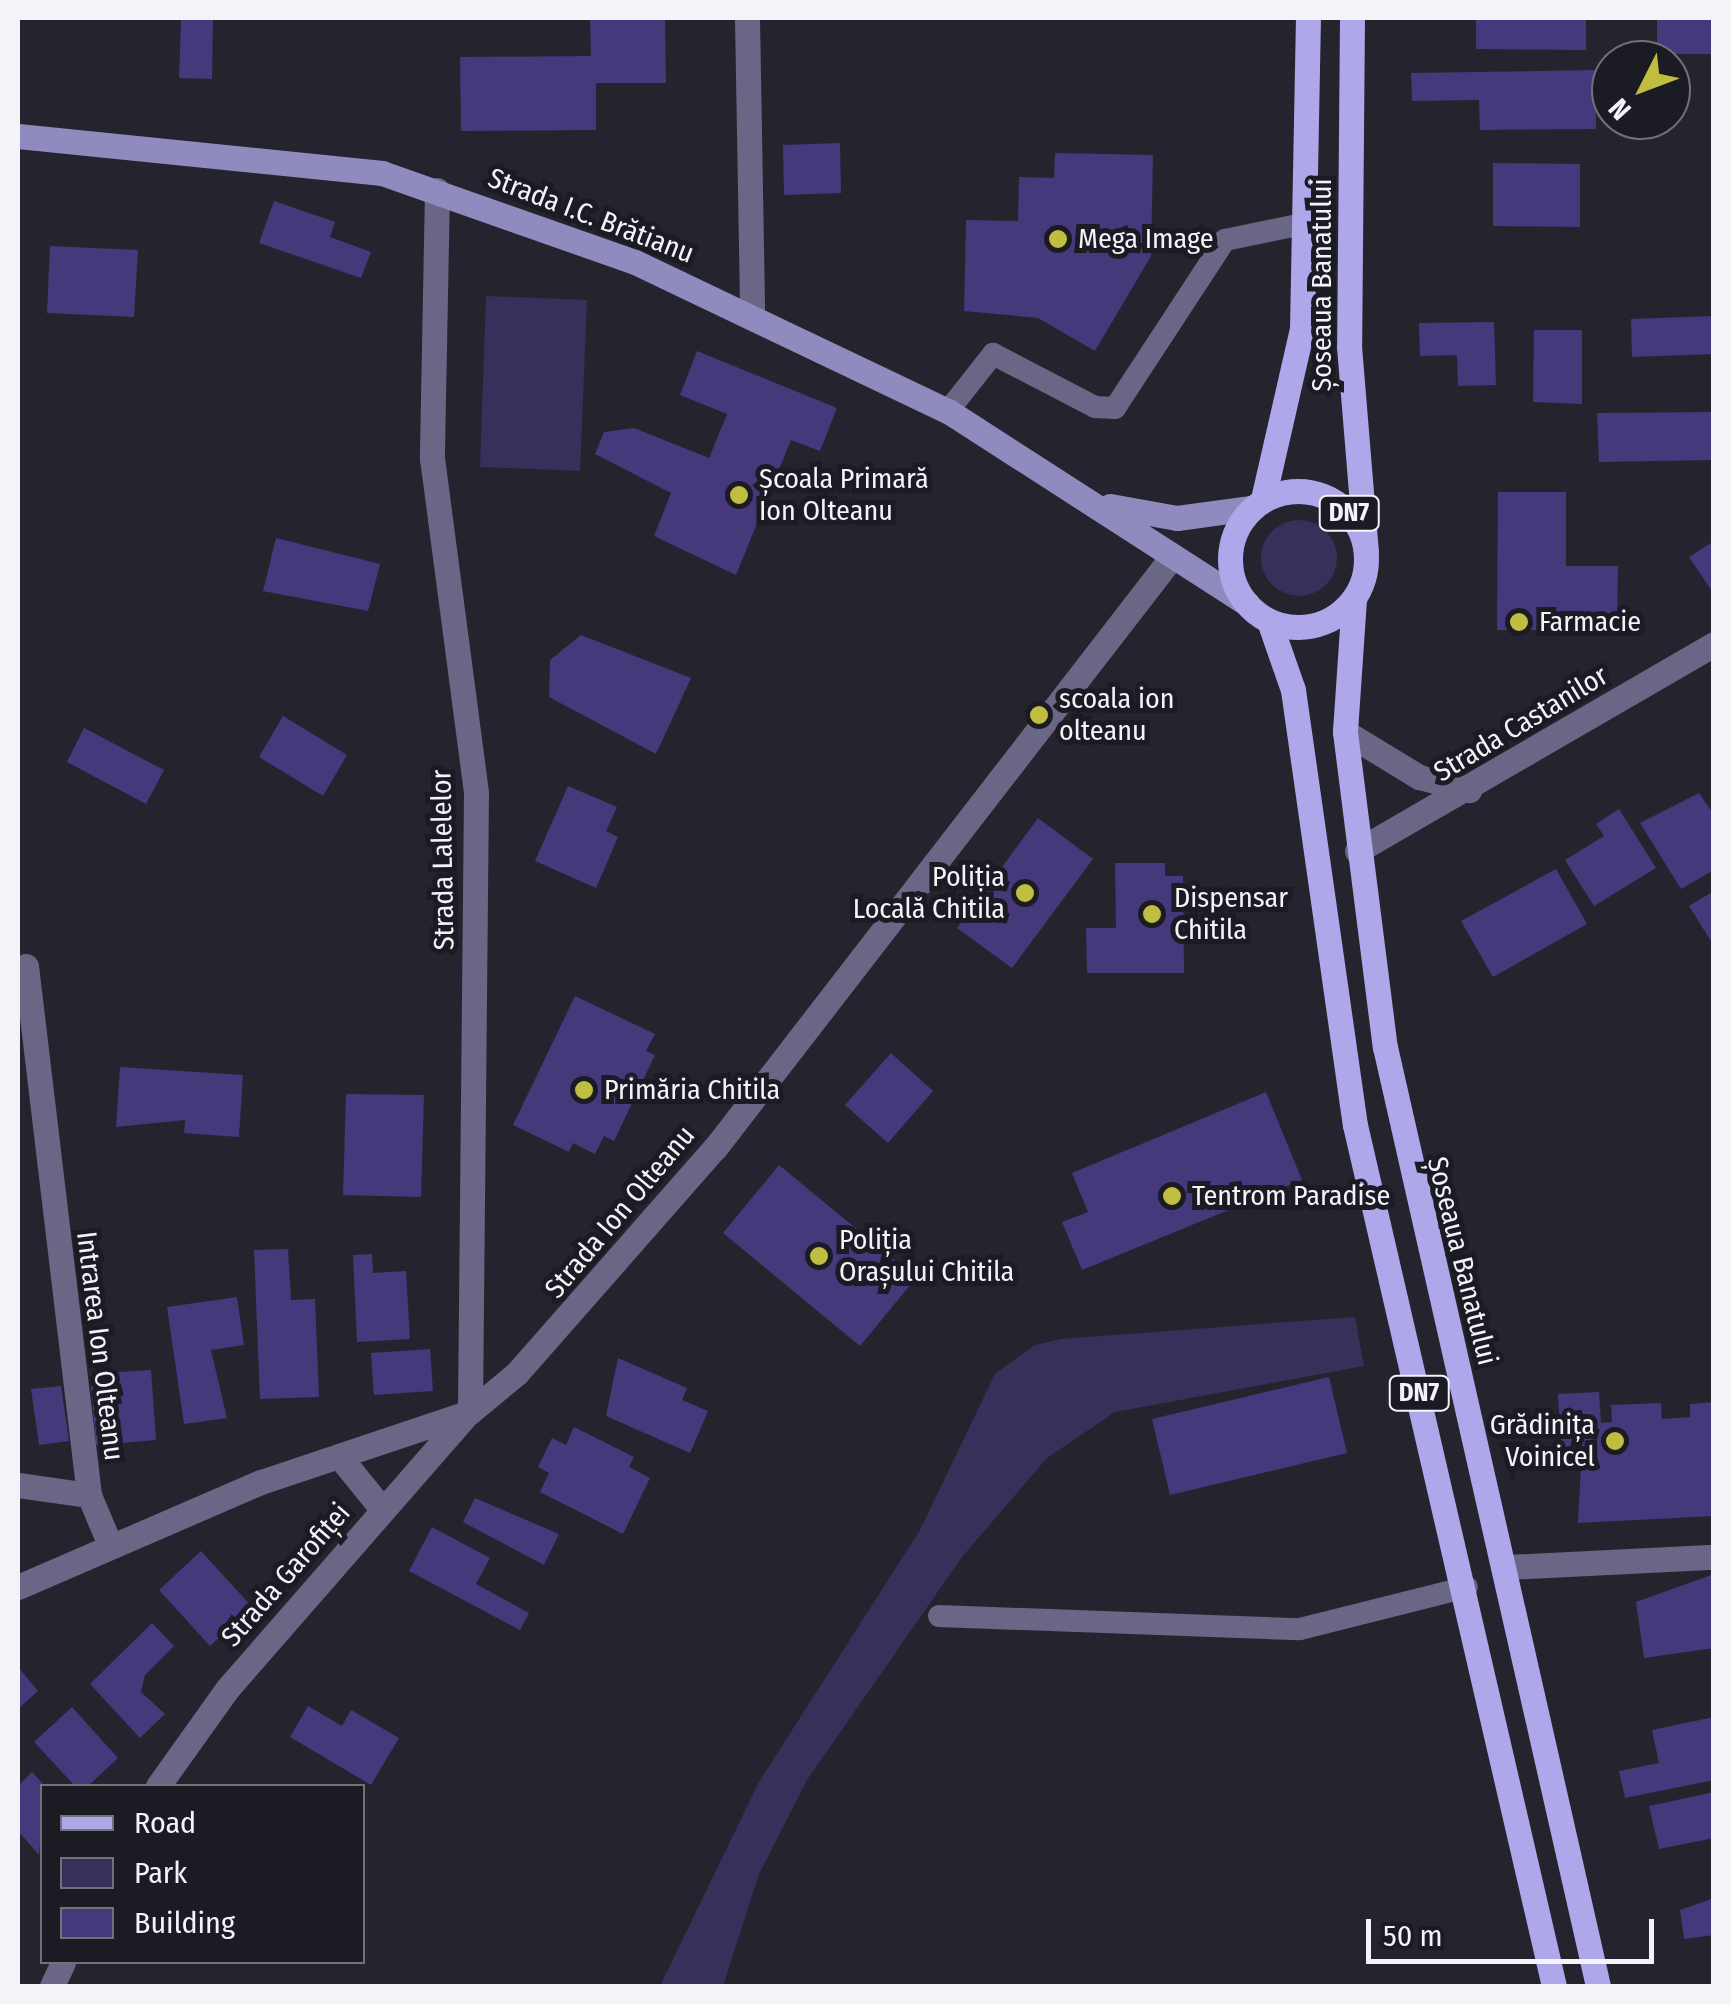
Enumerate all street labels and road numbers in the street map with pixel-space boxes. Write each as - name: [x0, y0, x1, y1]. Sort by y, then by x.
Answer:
- street label: Strada I.C. Brătianu: [483, 161, 699, 271]
- street label: Șoseaua Banatului: [1305, 178, 1339, 392]
- road number: DN7: [1316, 493, 1382, 533]
- street label: Strada Castanilor: [1428, 659, 1614, 789]
- street label: Strada Lalelelor: [425, 769, 461, 951]
- street label: Strada Ion Olteanu: [538, 1119, 702, 1305]
- street label: Șoseaua Banatului: [1420, 1153, 1504, 1369]
- street label: Intrarea Ion Olteanu: [69, 1230, 131, 1462]
- road number: DN7: [1386, 1373, 1452, 1413]
- street label: Strada Garofiței: [215, 1497, 357, 1653]

